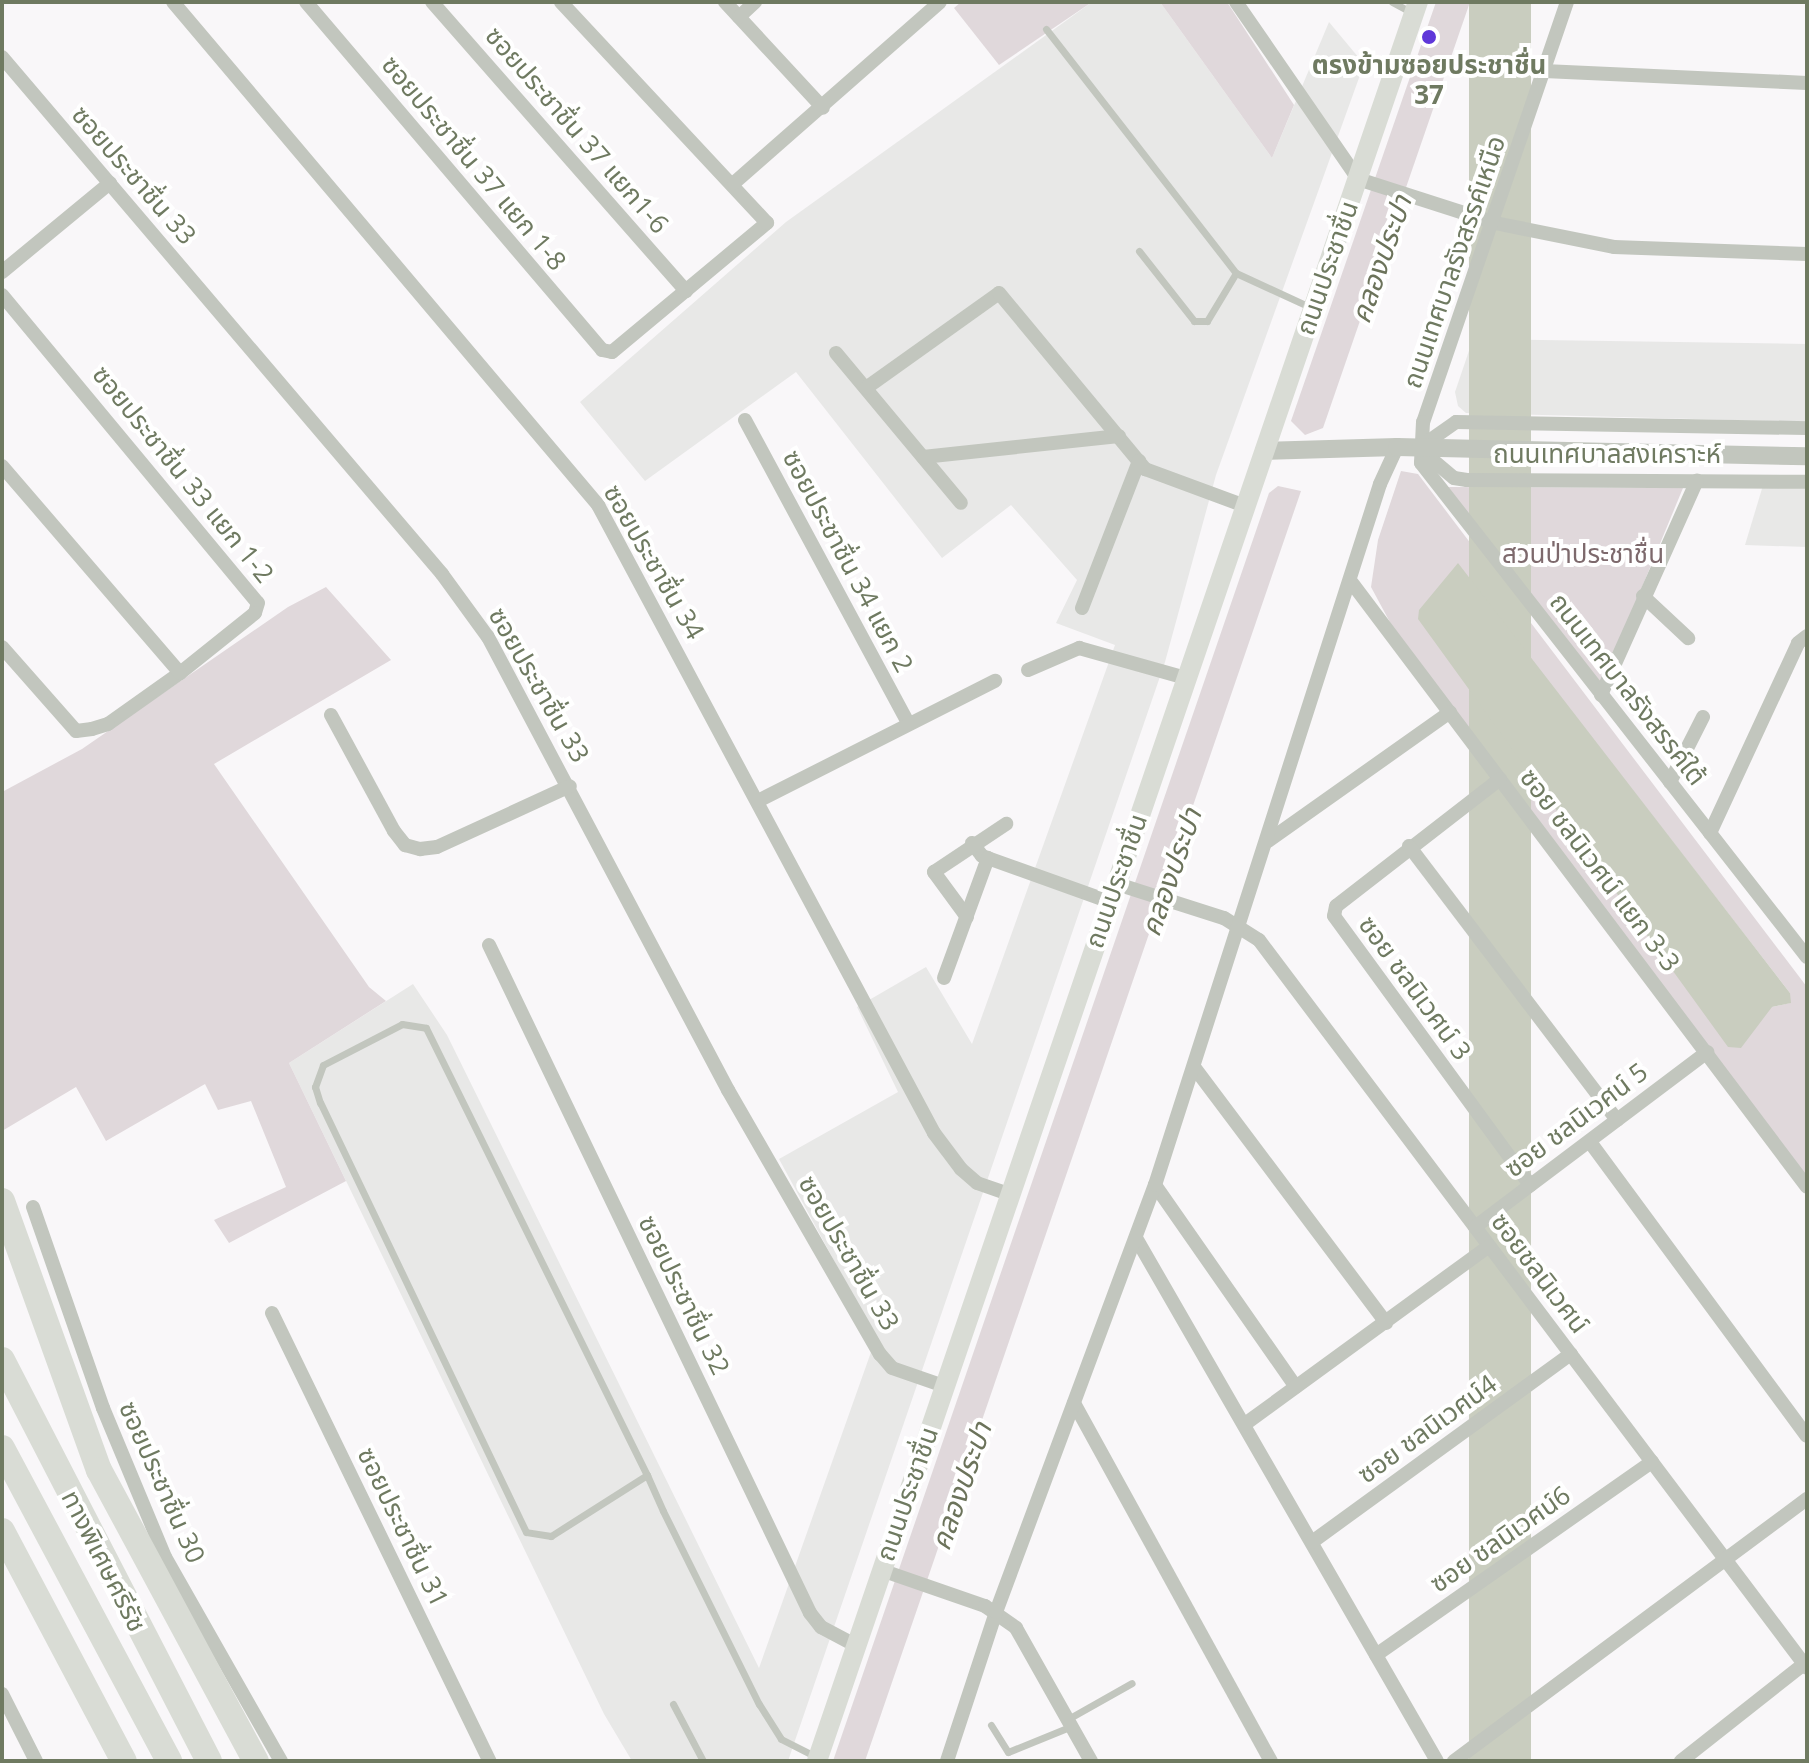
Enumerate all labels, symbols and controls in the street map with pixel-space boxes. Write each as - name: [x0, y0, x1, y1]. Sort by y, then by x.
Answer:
- street label: ซอยประชาชื่น 37 แยก1-6: [479, 20, 675, 240]
- marker: ตรงข้ามซอยประชาชื่น 37: [1420, 28, 1438, 46]
- street label: ซอยประชาชื่น 37 แยก 1-8: [375, 49, 573, 277]
- place label: ตรงข้ามซอยประชาชื่น 37: [1312, 49, 1546, 110]
- street label: ซอยประชาชื่น 33: [65, 99, 203, 251]
- street label: ถนนเทศบาลรังสรรค์เหนือ: [1396, 132, 1512, 392]
- water label: คลองประปา: [1343, 191, 1417, 327]
- street label: ถนนประชาชื่น: [1289, 197, 1365, 339]
- street label: ซอยประชาชื่น 33 แยก 1-2: [86, 359, 280, 589]
- street label: ถนนเทศบาลสงเคราะห์: [1493, 438, 1721, 470]
- street label: ซอยประชาชื่น 34 แยก 2: [776, 445, 920, 677]
- street label: ซอยประชาชื่น 34: [597, 479, 711, 645]
- park label: สวนป่าประชาชื่น: [1502, 538, 1664, 570]
- street label: ถนนเทศบาลรังสรรค์ใต้: [1543, 587, 1713, 791]
- street label: ซอยประชาชื่น 33: [482, 602, 596, 768]
- street label: ซอย ชลนิเวศน์ แยก 3-3: [1514, 762, 1686, 978]
- water label: คลองประปา: [1133, 804, 1207, 940]
- street label: ถนนประชาชื่น: [1078, 810, 1154, 952]
- street label: ซอย ชลนิเวศน์ 3: [1352, 910, 1478, 1066]
- street label: ซอย ชลนิเวศน์ 5: [1498, 1056, 1654, 1184]
- street label: ซอยประชาชื่น 33: [792, 1170, 906, 1336]
- street label: ซอยชลนิเวศน์: [1485, 1207, 1595, 1339]
- street label: ซอยประชาชื่น 32: [632, 1210, 736, 1380]
- street label: ซอย ชลนิเวศน์4: [1351, 1368, 1503, 1490]
- street label: ซอยประชาชื่น 30: [112, 1396, 212, 1568]
- water label: คลองประปา: [923, 1418, 997, 1554]
- street label: ถนนประชาชื่น: [869, 1423, 945, 1565]
- street label: ซอยประชาชื่น 31: [351, 1442, 455, 1612]
- street label: ซอย ชลนิเวศน์6: [1424, 1479, 1576, 1599]
- street label: ทางพิเศษศรีรัช: [55, 1485, 153, 1637]

